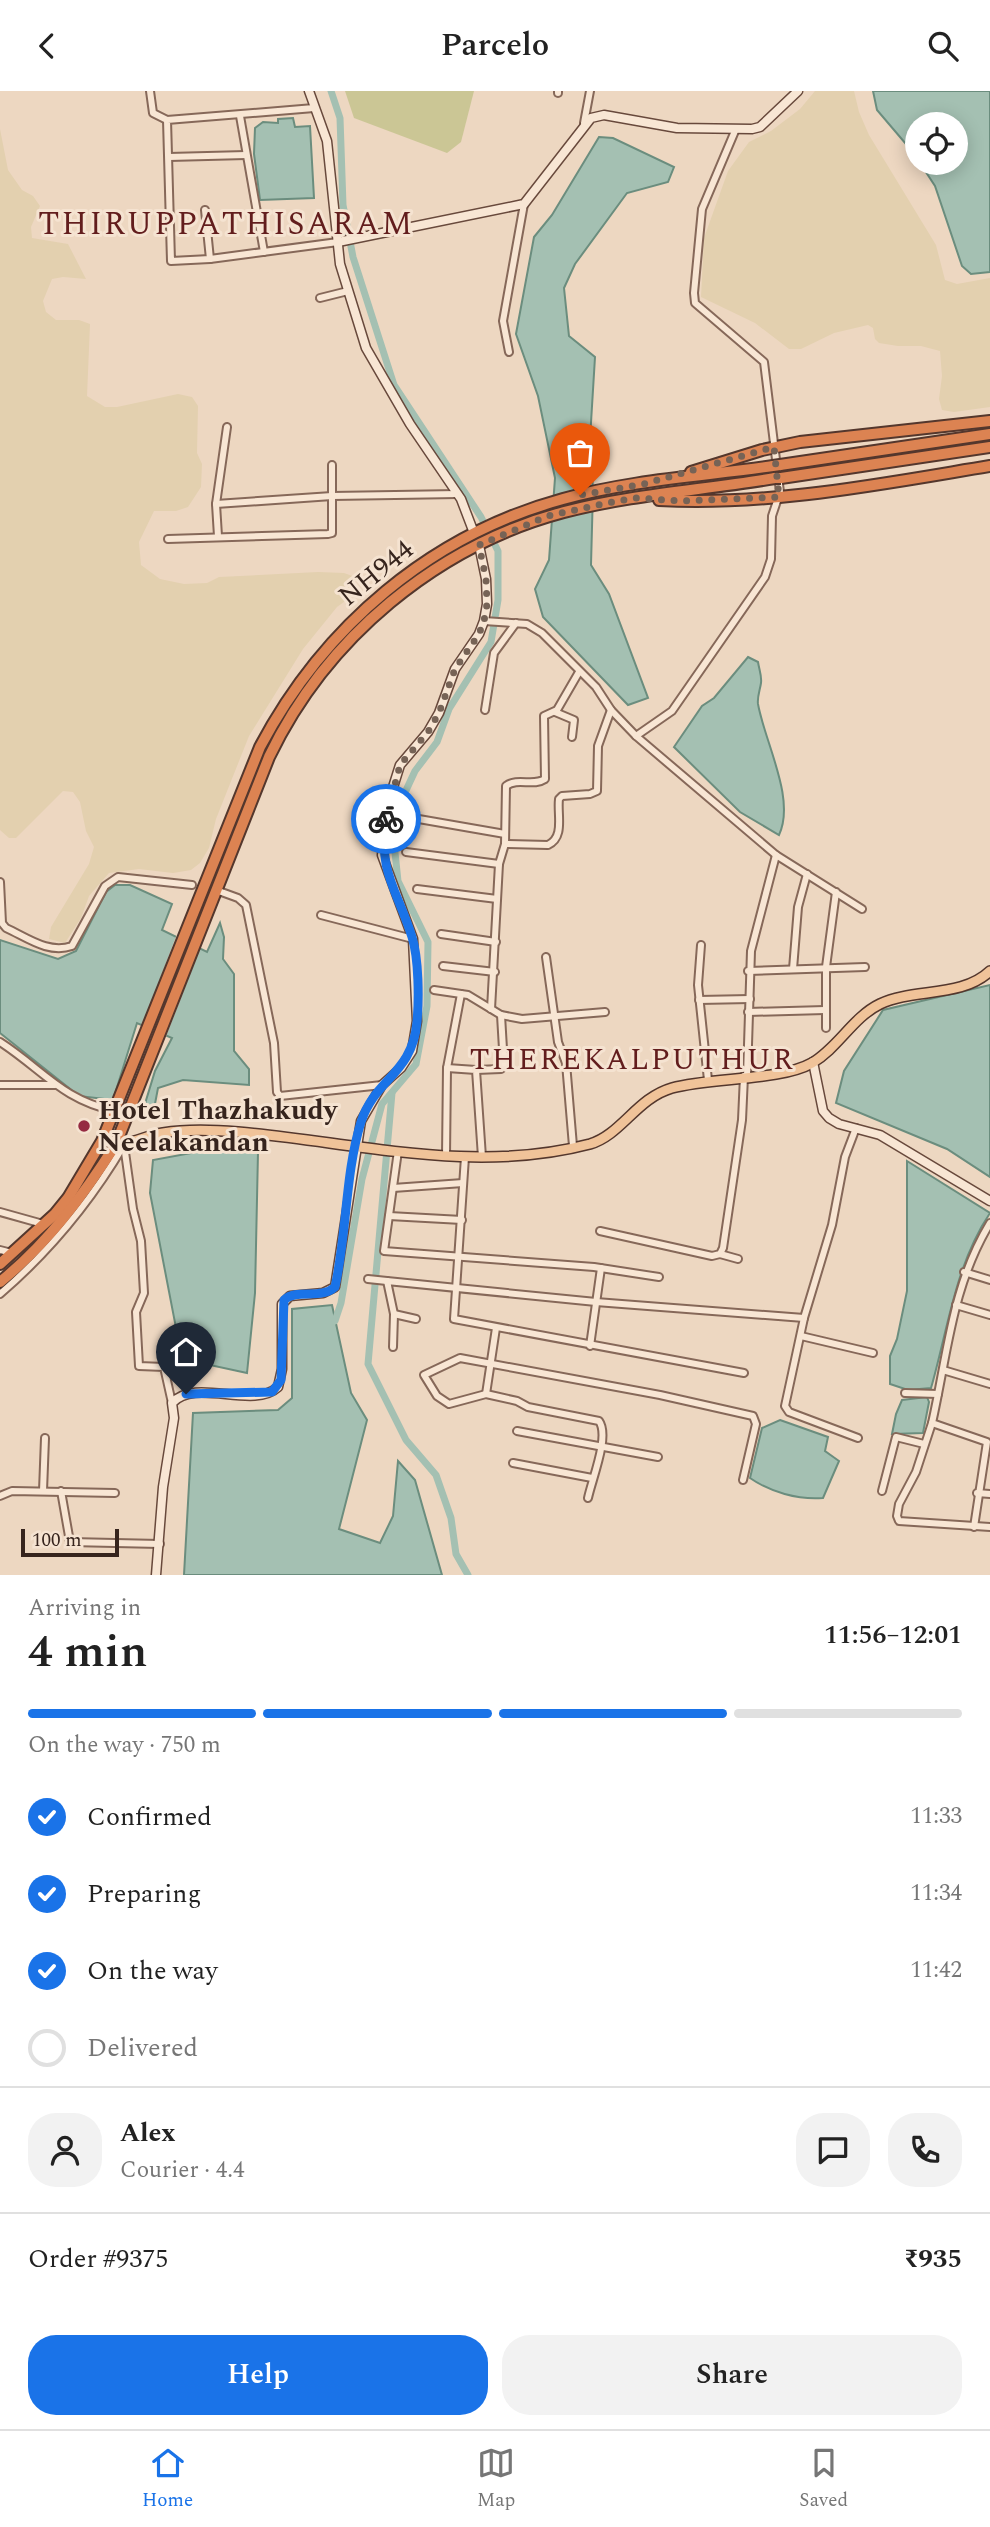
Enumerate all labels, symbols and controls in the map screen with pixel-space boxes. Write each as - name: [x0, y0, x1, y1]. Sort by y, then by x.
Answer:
- text: Parcelo: [441, 21, 549, 70]
- icon: back: [28, 27, 66, 65]
- icon: search: [924, 27, 962, 65]
- map controls: [905, 112, 968, 175]
- button: locate: [905, 112, 968, 175]
- district label: THIRUPPATHISARAM: [38, 200, 414, 249]
- pin: [550, 423, 610, 495]
- icon: bag: [561, 434, 599, 472]
- street label: NH944: [329, 529, 423, 617]
- courier: [351, 784, 421, 854]
- icon: bike: [367, 800, 405, 838]
- district label: THEREKALPUTHUR: [469, 1037, 795, 1083]
- place label: Hotel Thazhakudy Neelakandan: [98, 1089, 339, 1164]
- marker: Hotel Thazhakudy Neelakandan: [76, 1118, 92, 1134]
- pin: [156, 1322, 216, 1394]
- icon: home: [167, 1333, 205, 1371]
- scale bar: [21, 1526, 119, 1558]
- text: 100 m: [32, 1526, 82, 1555]
- text: Arriving in: [28, 1591, 141, 1626]
- text: 11:56–12:01: [824, 1615, 962, 1655]
- text: 4 min: [28, 1617, 147, 1687]
- text: On the way · 750 m: [28, 1728, 221, 1763]
- text: Confirmed: [87, 1797, 212, 1837]
- icon: check: [28, 1798, 66, 1836]
- text: 11:33: [910, 1799, 962, 1834]
- text: Preparing: [87, 1874, 201, 1914]
- icon: check: [28, 1875, 66, 1913]
- text: 11:34: [910, 1876, 962, 1911]
- text: On the way: [87, 1951, 218, 1991]
- icon: check: [28, 1952, 66, 1990]
- text: 11:42: [910, 1953, 962, 1988]
- text: Delivered: [87, 2028, 198, 2068]
- button: person: [28, 2113, 102, 2187]
- text: Alex: [120, 2113, 175, 2153]
- button: chat: [796, 2113, 870, 2187]
- button: phone: [888, 2113, 962, 2187]
- text: Courier · 4.4: [120, 2153, 245, 2188]
- text: Order #9375: [28, 2239, 168, 2279]
- text: ₹935: [904, 2239, 962, 2279]
- button: Help: [28, 2335, 488, 2415]
- button: Share: [502, 2335, 962, 2415]
- tab: Home: [142, 2444, 193, 2515]
- tab: Map: [477, 2444, 515, 2515]
- tab: Saved: [799, 2444, 848, 2515]

